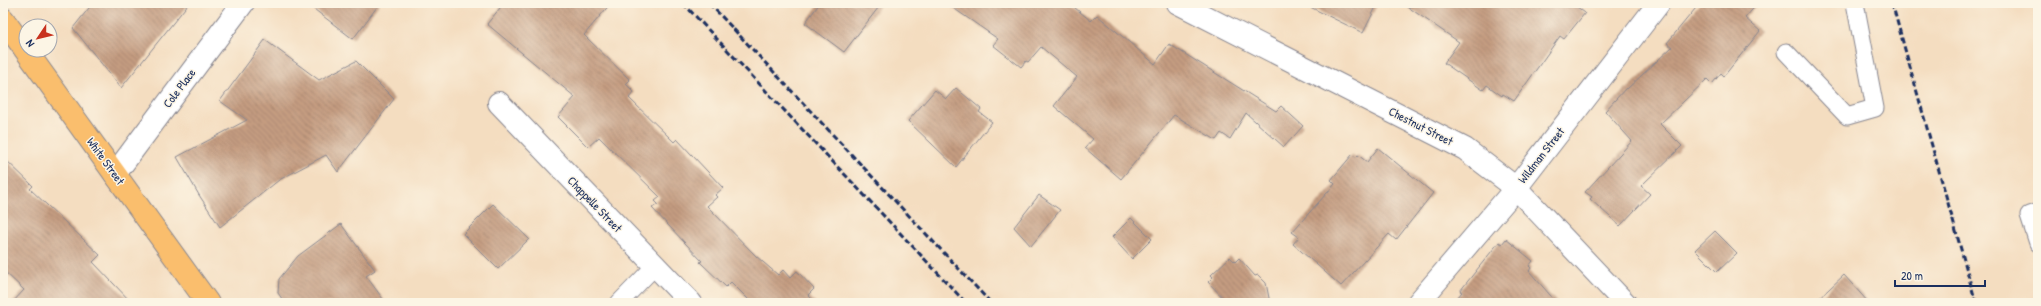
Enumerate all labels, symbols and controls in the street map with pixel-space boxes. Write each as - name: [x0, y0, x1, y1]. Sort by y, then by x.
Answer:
- north arrow: [18, 18, 58, 58]
- text: N: [22, 37, 37, 50]
- street label: Cole Place: [159, 65, 200, 111]
- street label: Chestnut Street: [1386, 102, 1457, 150]
- street label: Wildman Street: [1514, 123, 1569, 187]
- street label: White Street: [83, 134, 129, 189]
- street label: Chappelle Street: [564, 172, 627, 236]
- scale bar: [1895, 262, 1985, 288]
- text: 20 m: [1901, 267, 1923, 284]

